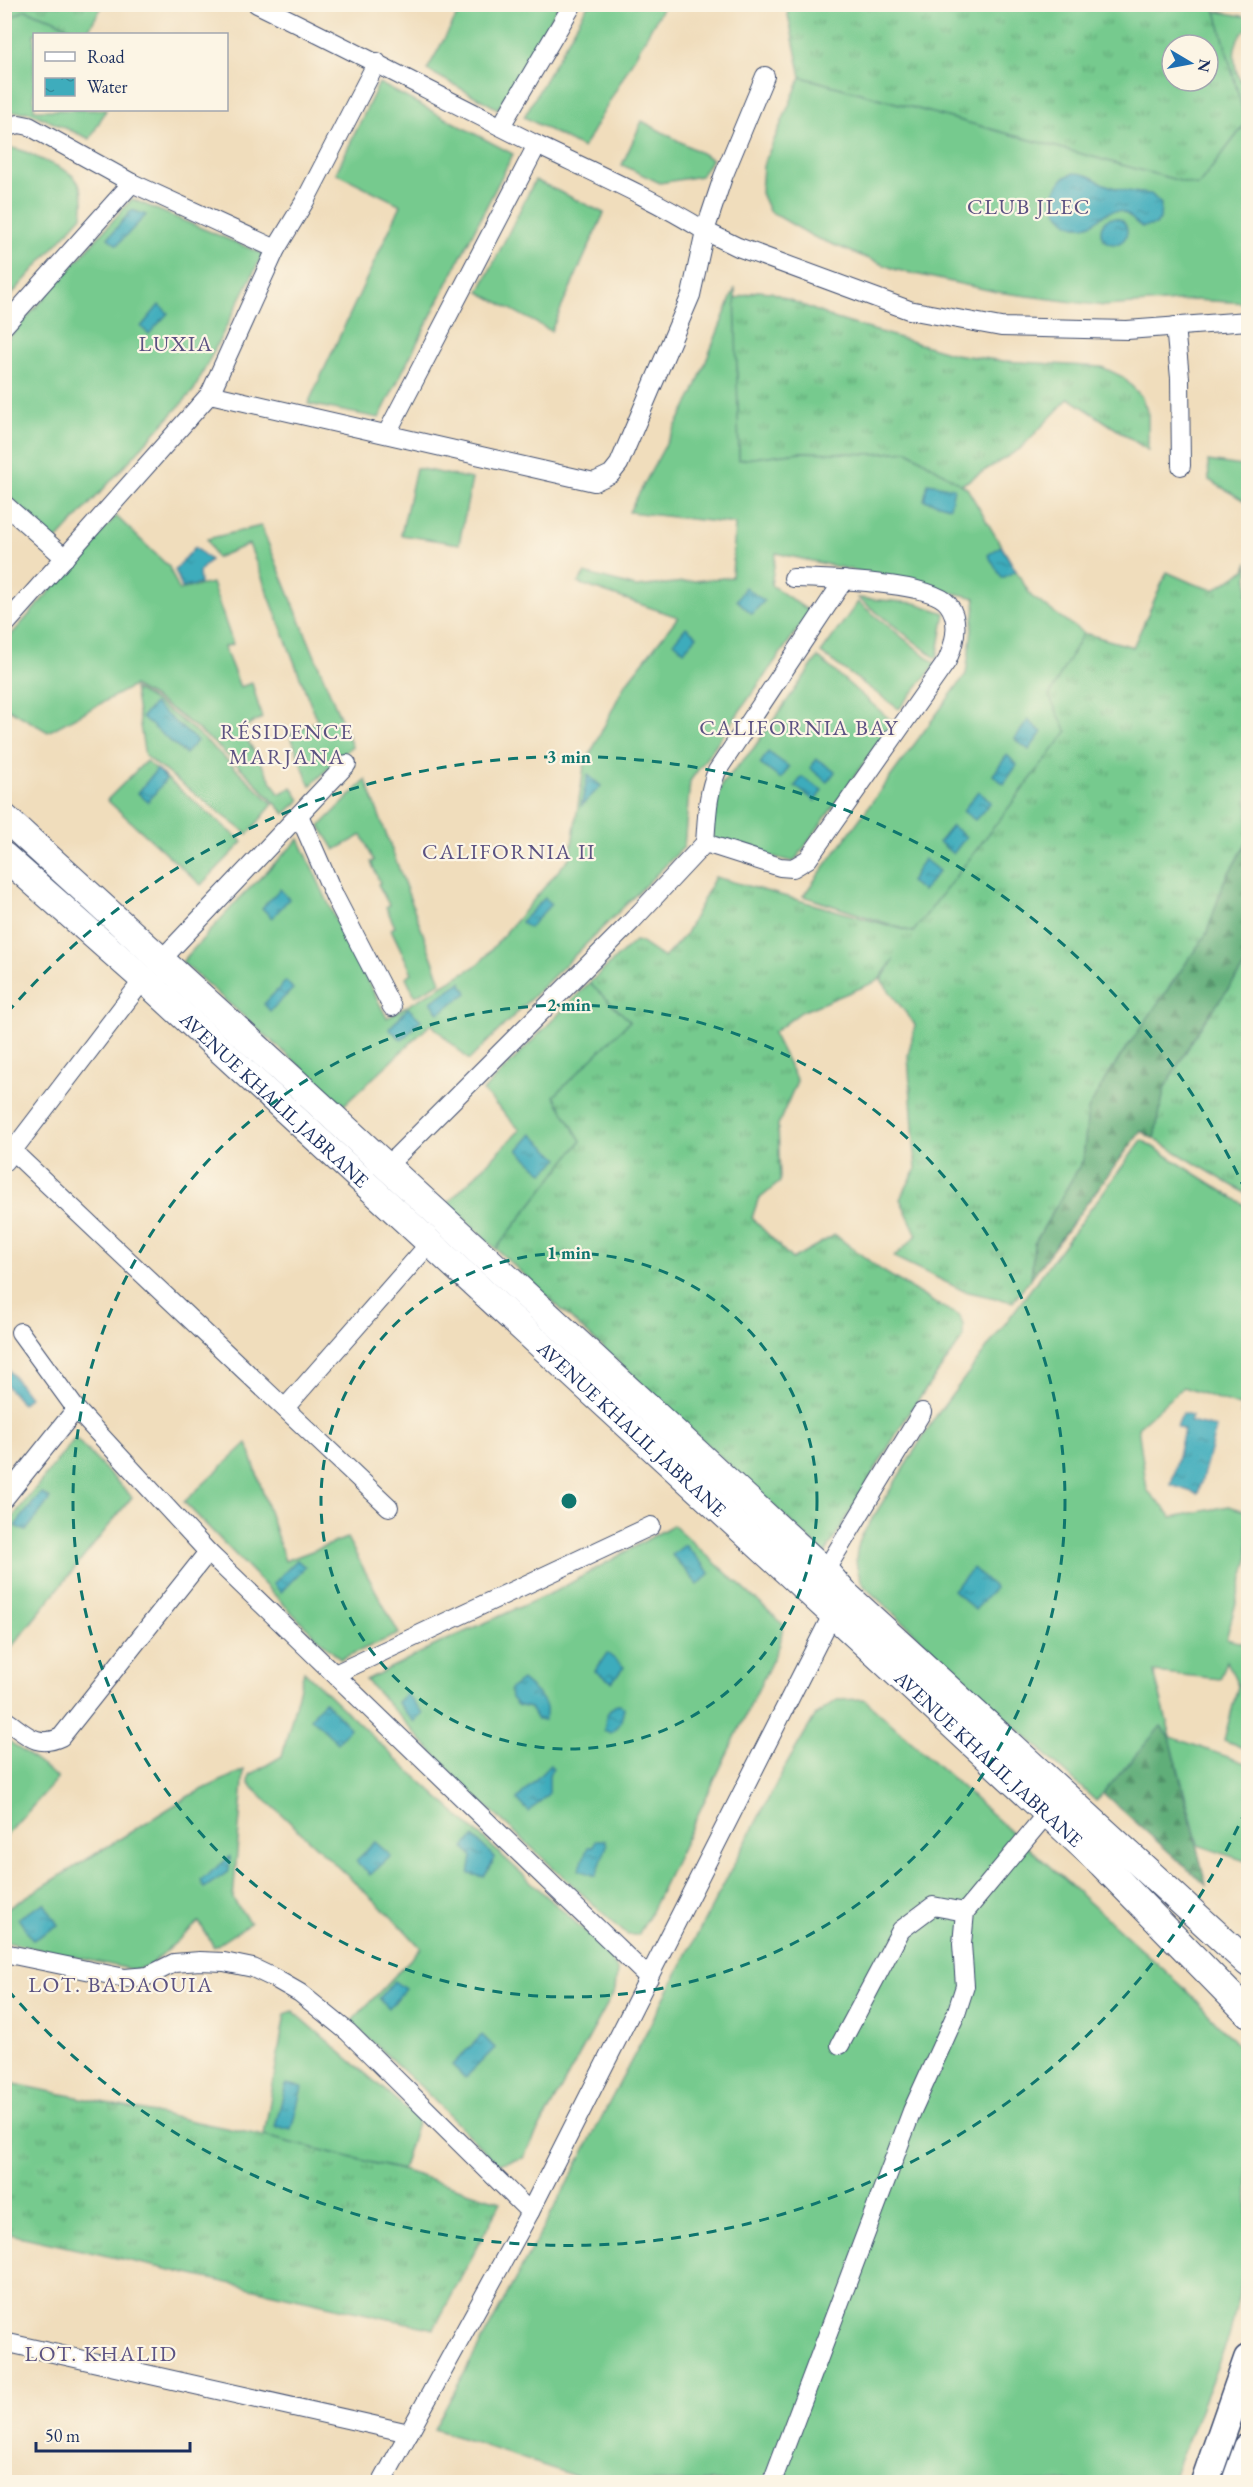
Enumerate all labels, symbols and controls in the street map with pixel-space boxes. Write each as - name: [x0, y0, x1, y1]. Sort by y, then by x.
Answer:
- legend: [33, 33, 228, 111]
- north arrow: [1160, 33, 1220, 93]
- text: Road: [87, 45, 126, 68]
- text: N: [1193, 57, 1216, 74]
- text: Water: [87, 75, 128, 98]
- district label: CLUB JLEC: [967, 192, 1091, 221]
- district label: LUXIA: [139, 329, 213, 358]
- district label: CALIFORNIA BAY: [699, 713, 899, 742]
- district label: RÉSIDENCE MARJANA: [220, 717, 354, 771]
- text: 3 min: [547, 745, 591, 768]
- district label: CALIFORNIA II: [422, 837, 596, 866]
- text: 2 min: [547, 993, 591, 1016]
- street label: AVENUE KHALIL JABRANE: [174, 1005, 374, 1193]
- text: 1 min: [547, 1241, 591, 1264]
- street label: AVENUE KHALIL JABRANE: [531, 1335, 732, 1522]
- centre of rings: [559, 1491, 579, 1511]
- street label: AVENUE KHALIL JABRANE: [888, 1664, 1088, 1853]
- district label: LOT. BADAOUIA: [28, 1970, 214, 1999]
- district label: LOT. KHALID: [24, 2339, 178, 2368]
- scale bar: [36, 2415, 190, 2453]
- text: 50 m: [45, 2424, 80, 2447]

